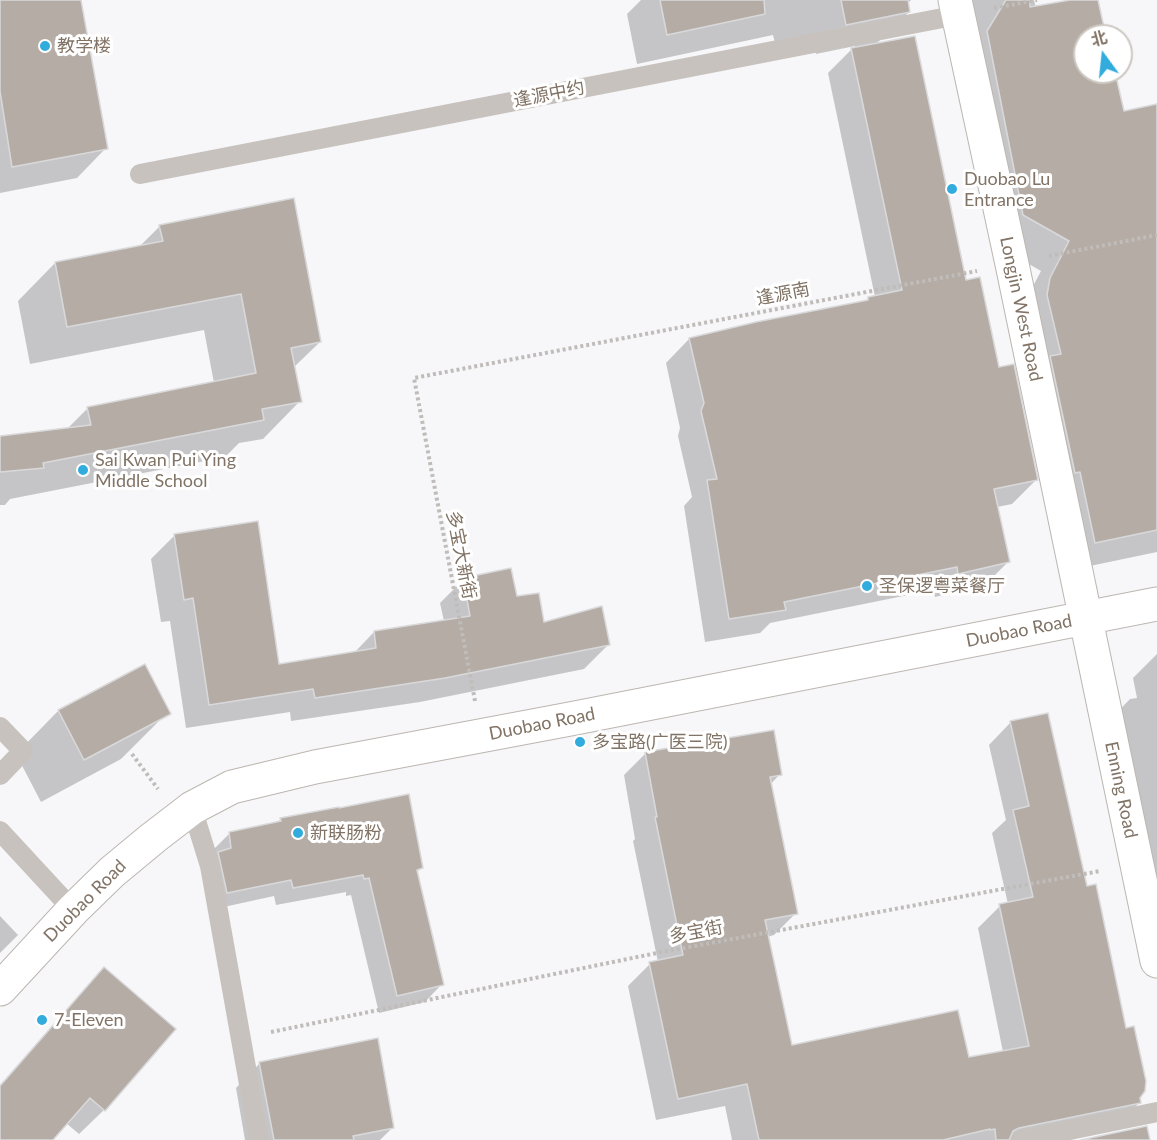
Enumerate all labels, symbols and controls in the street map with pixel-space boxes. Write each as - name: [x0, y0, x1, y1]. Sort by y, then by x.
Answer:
- north arrow: [1073, 24, 1133, 84]
- text: 北: [1089, 27, 1109, 49]
- place label: 教学楼: [57, 35, 111, 57]
- marker: 教学楼: [38, 39, 52, 53]
- street label: 逢源中约: [512, 77, 586, 111]
- place label: Duobao Lu Entrance: [964, 168, 1050, 210]
- marker: Duobao Lu Entrance: [945, 182, 959, 196]
- street label: Longjin West Road: [995, 235, 1047, 383]
- street label: 逢源南: [754, 278, 812, 310]
- place label: Sai Kwan Pui Ying Middle School: [95, 449, 236, 492]
- marker: Sai Kwan Pui Ying Middle School: [76, 463, 90, 477]
- street label: 多宝大新街: [442, 509, 480, 601]
- place label: 圣保逻粤菜餐厅: [879, 575, 1005, 597]
- marker: 圣保逻粤菜餐厅: [860, 579, 874, 593]
- street label: Duobao Road: [964, 610, 1074, 652]
- street label: Duobao Road: [487, 703, 597, 745]
- place label: 多宝路(广医三院): [592, 731, 728, 753]
- marker: 多宝路(广医三院): [573, 735, 587, 749]
- street label: Enning Road: [1100, 740, 1142, 840]
- place label: 新联肠粉: [310, 822, 382, 844]
- marker: 新联肠粉: [291, 826, 305, 840]
- street label: Duobao Road: [39, 855, 131, 947]
- street label: 多宝街: [667, 916, 725, 948]
- place label: 7-Eleven: [54, 1009, 124, 1031]
- marker: 7-Eleven: [35, 1013, 49, 1027]

